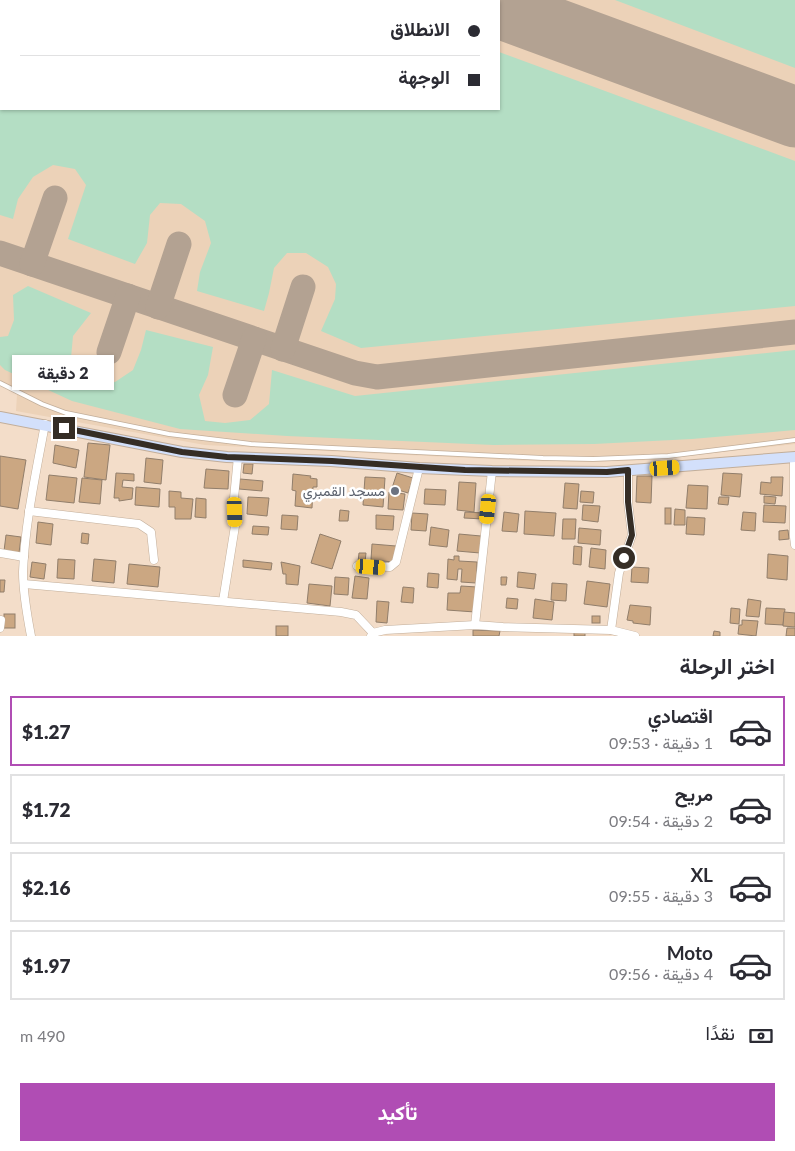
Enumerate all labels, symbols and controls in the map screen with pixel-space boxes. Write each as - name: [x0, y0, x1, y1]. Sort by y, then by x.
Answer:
- text: الانطلاق: [390, 17, 450, 40]
- text: الوجهة: [398, 65, 450, 88]
- callout: 2 دقيقة: [13, 356, 115, 390]
- text: 2 دقيقة: [38, 363, 88, 382]
- route end: [53, 417, 75, 439]
- car: [649, 459, 680, 477]
- place label: مسجد القمبري: [303, 482, 385, 503]
- marker: مسجد القمبري: [389, 485, 401, 497]
- car: [478, 493, 497, 525]
- car: [226, 497, 243, 527]
- route start: [613, 547, 635, 569]
- car: [355, 558, 386, 576]
- text: اختر الرحلة: [679, 652, 775, 679]
- text: اقتصادي: [648, 704, 713, 727]
- icon: car: [728, 709, 773, 754]
- text: $1.27: [22, 720, 71, 743]
- text: 1 دقيقة · 09:53: [609, 733, 713, 752]
- text: مريح: [675, 782, 713, 805]
- icon: car: [728, 787, 773, 832]
- text: $1.72: [22, 798, 71, 821]
- text: 2 دقيقة · 09:54: [609, 811, 713, 830]
- text: XL: [690, 863, 713, 886]
- icon: car: [728, 865, 773, 910]
- text: $2.16: [22, 876, 71, 899]
- text: 3 دقيقة · 09:55: [609, 886, 713, 905]
- text: Moto: [667, 941, 713, 964]
- icon: car: [728, 943, 773, 988]
- text: $1.97: [22, 954, 71, 977]
- text: 4 دقيقة · 09:56: [609, 964, 713, 983]
- text: نقدًا: [706, 1021, 735, 1044]
- icon: cash: [747, 1022, 775, 1050]
- text: 490 m: [20, 1026, 65, 1045]
- button: تأكيد: [20, 1083, 775, 1141]

